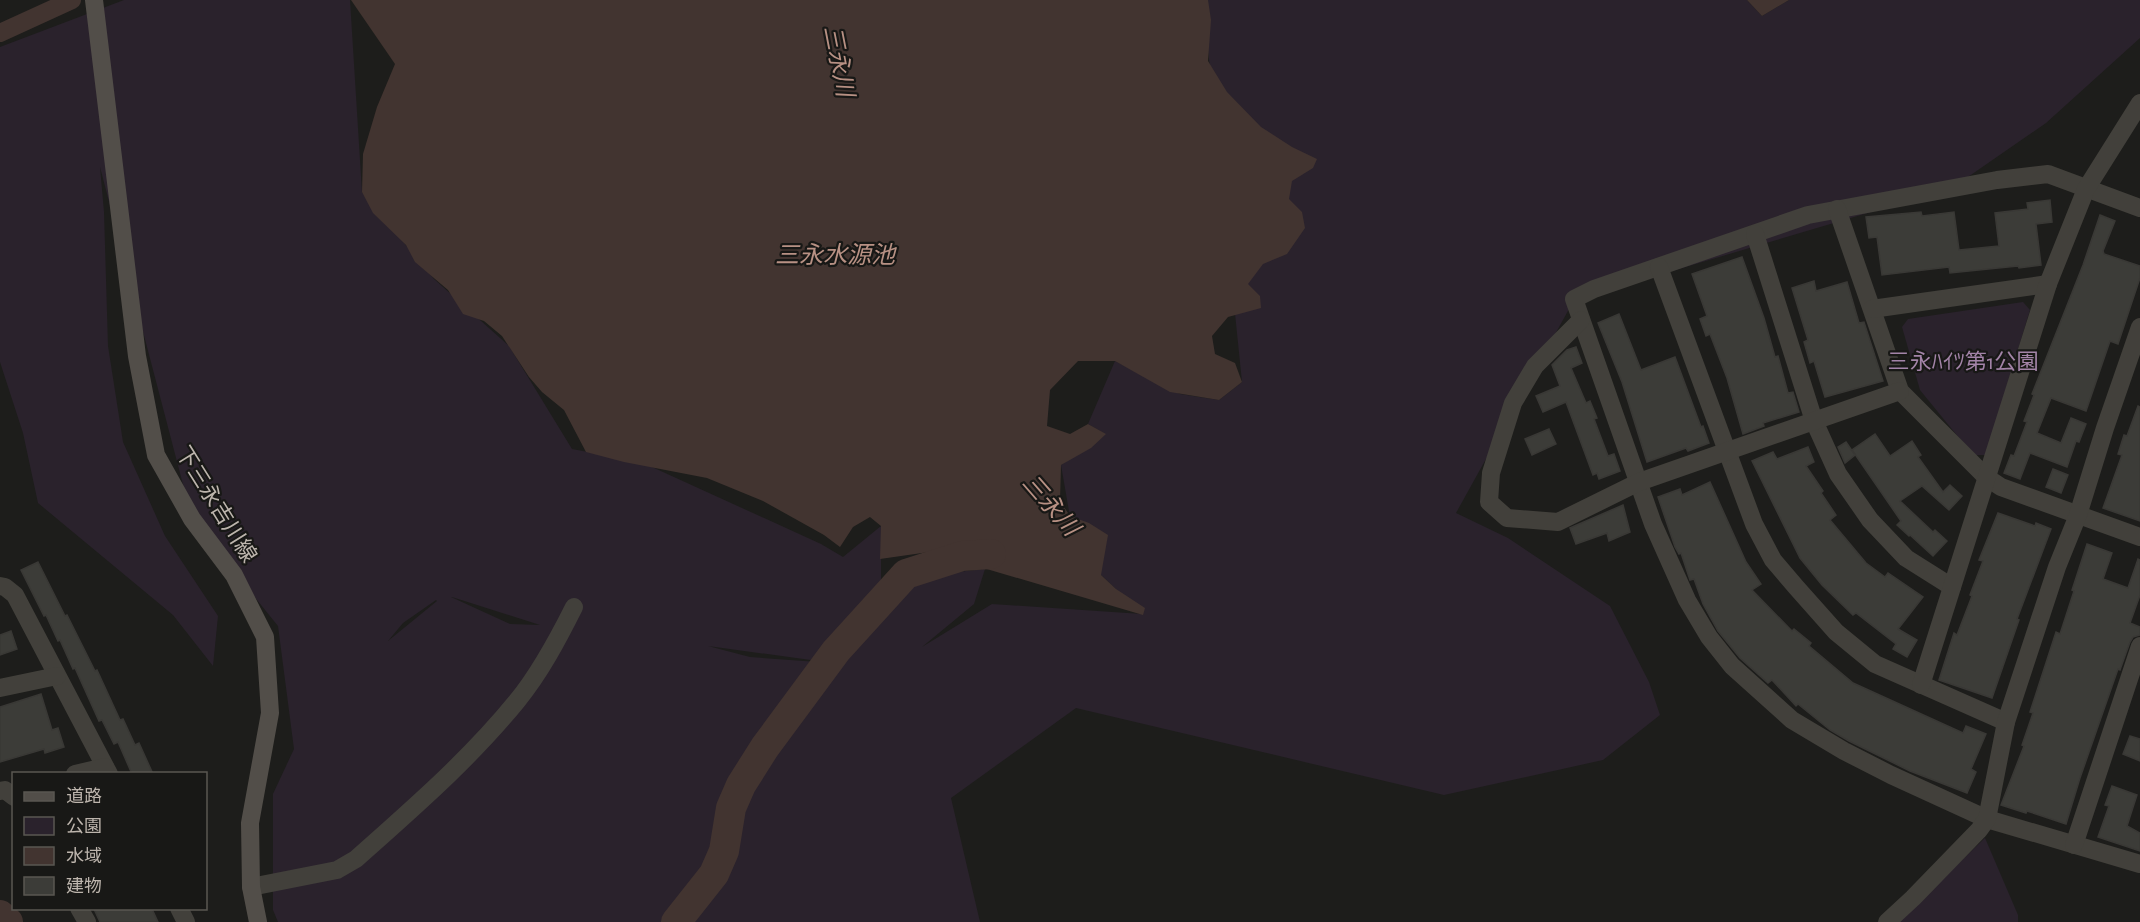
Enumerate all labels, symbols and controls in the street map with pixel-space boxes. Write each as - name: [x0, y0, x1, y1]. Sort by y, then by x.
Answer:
- water label: 三永川: [819, 23, 859, 102]
- water label: 三永水源池: [775, 242, 897, 268]
- park label: 三永ﾊｲﾂ第1公園: [1888, 350, 2038, 373]
- street label: 下三永吉川線: [172, 442, 261, 566]
- water label: 三永川: [1018, 469, 1086, 543]
- legend: [12, 772, 207, 910]
- text: 道路: [66, 786, 102, 806]
- text: 公園: [66, 817, 102, 836]
- text: 水域: [66, 847, 102, 866]
- text: 建物: [66, 876, 102, 896]

